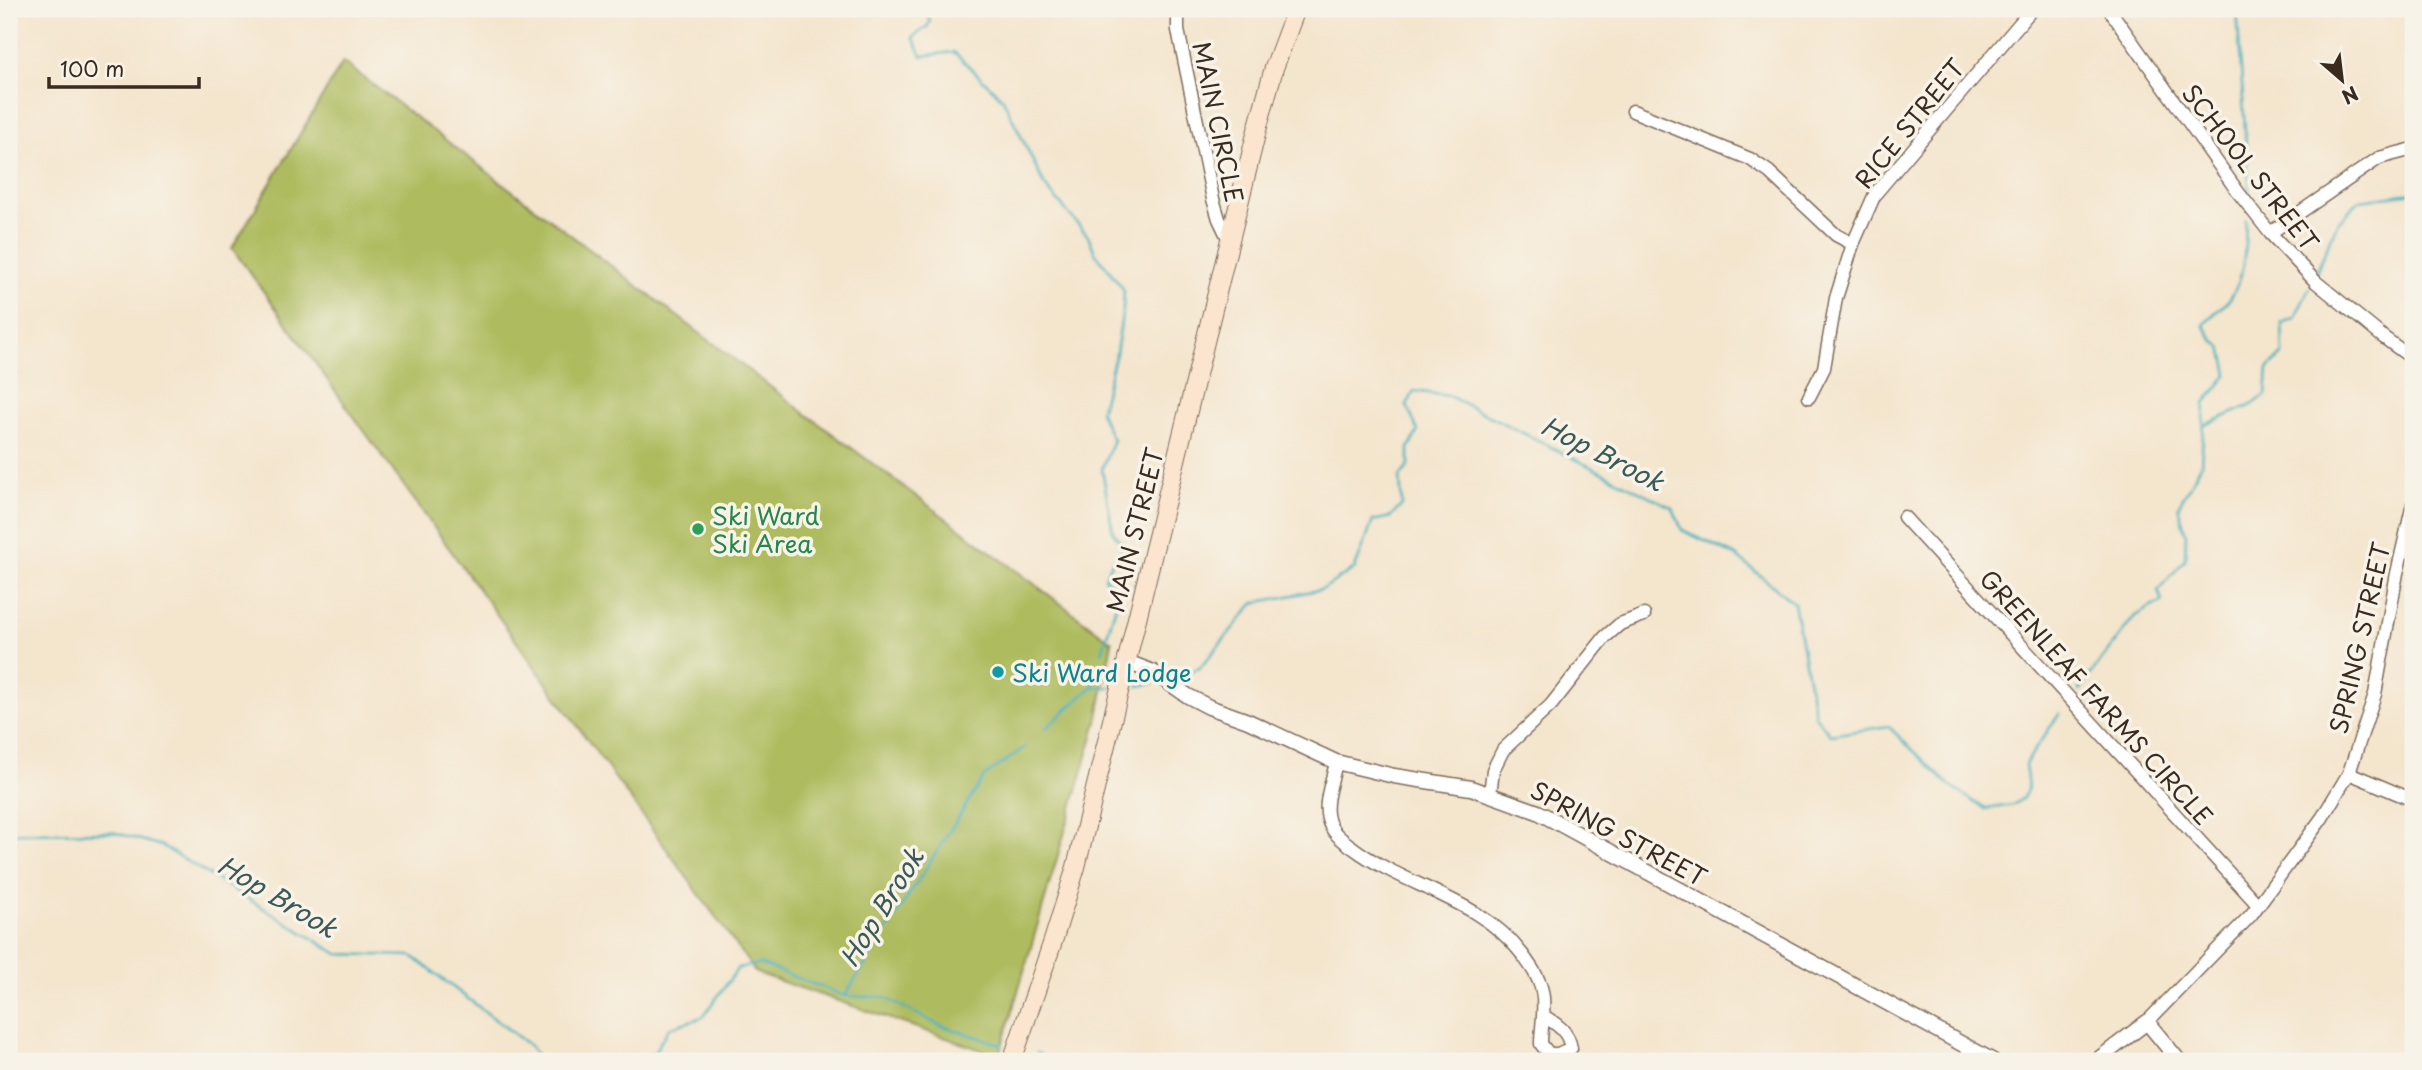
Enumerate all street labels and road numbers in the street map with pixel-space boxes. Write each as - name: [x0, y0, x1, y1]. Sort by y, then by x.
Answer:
- street label: MAIN CIRCLE: [1184, 38, 1254, 206]
- street label: RICE STREET: [1846, 50, 1973, 195]
- street label: SCHOOL STREET: [2174, 76, 2328, 259]
- street label: MAIN STREET: [1096, 443, 1172, 616]
- street label: SPRING STREET: [2320, 538, 2399, 737]
- street label: GREENLEAF FARMS CIRCLE: [1972, 561, 2222, 833]
- street label: SPRING STREET: [1525, 771, 1714, 895]

